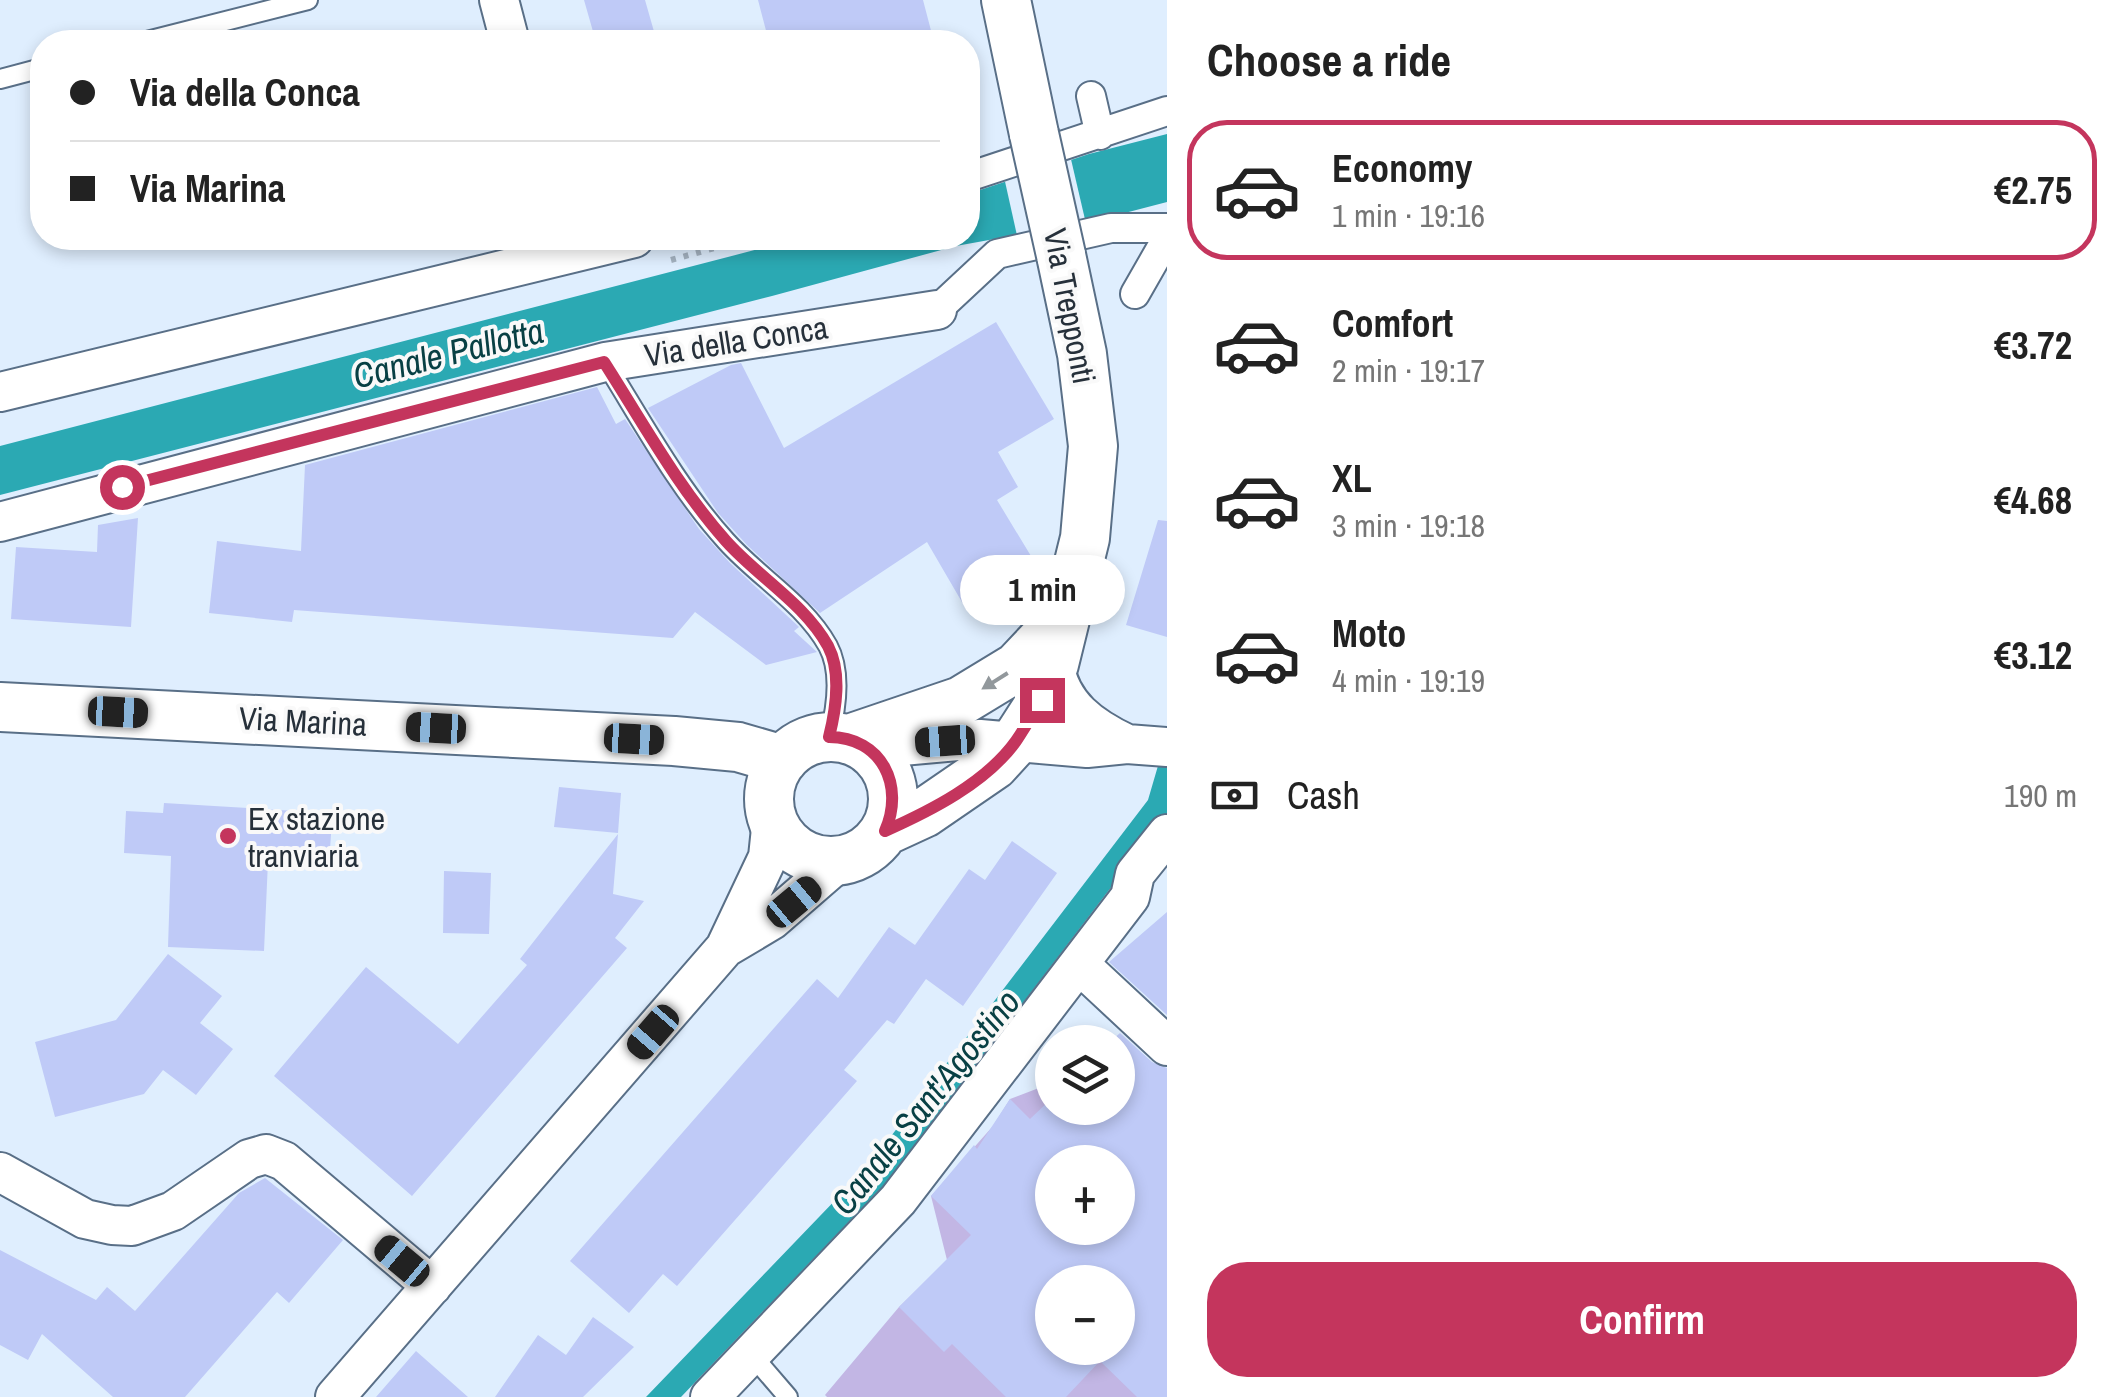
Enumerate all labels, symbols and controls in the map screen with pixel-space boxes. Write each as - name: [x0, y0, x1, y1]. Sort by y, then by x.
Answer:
- text: Choose a ride: [1207, 29, 1451, 90]
- text: Via della Conca: [130, 67, 360, 118]
- text: Economy: [1332, 143, 1472, 194]
- icon: car: [1212, 145, 1302, 235]
- text: Via Marina: [130, 163, 285, 214]
- text: €2.75: [1994, 165, 2072, 216]
- text: 1 min · 19:16: [1332, 194, 1485, 237]
- street label: Via Trepponti: [1034, 225, 1106, 387]
- text: Comfort: [1332, 298, 1453, 349]
- icon: car: [1212, 300, 1302, 390]
- street label: Via della Conca: [641, 305, 831, 377]
- water label: Canale Pallotta: [348, 307, 548, 399]
- text: €3.72: [1994, 320, 2072, 371]
- text: 2 min · 19:17: [1332, 349, 1485, 392]
- text: XL: [1332, 453, 1372, 504]
- icon: car: [1212, 455, 1302, 545]
- route start: [100, 465, 145, 510]
- text: €4.68: [1994, 475, 2072, 526]
- text: 3 min · 19:18: [1332, 504, 1485, 547]
- callout: 1 min: [960, 555, 1124, 625]
- text: 1 min: [1008, 568, 1077, 611]
- text: Moto: [1332, 608, 1406, 659]
- icon: car: [1212, 610, 1302, 700]
- text: €3.12: [1994, 630, 2072, 681]
- text: 4 min · 19:19: [1332, 659, 1485, 702]
- one-way arrow: [982, 671, 1009, 689]
- route end: [1020, 678, 1065, 723]
- car: [87, 695, 149, 729]
- street label: Via Marina: [238, 696, 368, 746]
- car: [405, 711, 467, 745]
- car: [603, 722, 665, 756]
- car: [914, 724, 976, 758]
- icon: cash: [1207, 768, 1262, 823]
- text: Cash: [1287, 770, 1360, 821]
- text: 190 m: [2004, 774, 2077, 817]
- place label: Ex stazione tranviaria: [248, 797, 385, 877]
- marker: Ex stazione tranviaria: [217, 825, 239, 847]
- car: [761, 871, 827, 933]
- water label: Canale Sant'Agostino: [820, 980, 1030, 1224]
- car: [622, 1000, 684, 1064]
- map controls: [1035, 1025, 1135, 1365]
- button: layers: [1035, 1025, 1135, 1125]
- button: +: [1035, 1145, 1135, 1245]
- car: [369, 1230, 435, 1292]
- button: Confirm: [1207, 1262, 2077, 1377]
- button: −: [1035, 1265, 1135, 1365]

